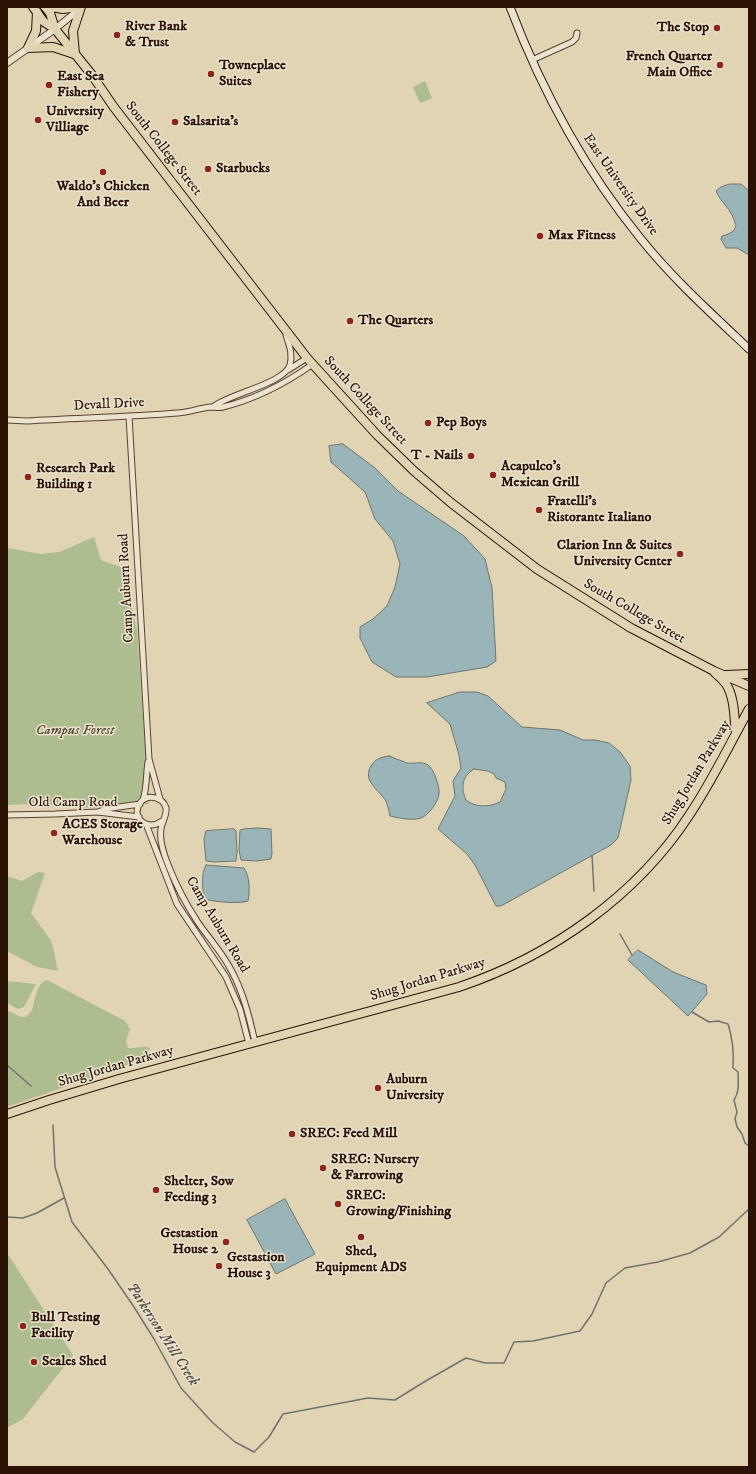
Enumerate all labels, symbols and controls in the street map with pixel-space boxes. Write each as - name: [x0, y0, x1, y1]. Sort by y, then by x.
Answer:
- place label: River Bank & Trust: [125, 19, 187, 52]
- place label: The Stop: [657, 20, 709, 36]
- marker: The Stop: [712, 23, 722, 33]
- marker: River Bank & Trust: [112, 30, 122, 40]
- place label: French Quarter Main Office: [626, 49, 712, 82]
- place label: Towneplace Suites: [219, 58, 286, 90]
- marker: French Quarter Main Office: [715, 60, 725, 70]
- place label: East Sea Fishery: [57, 69, 104, 102]
- marker: Towneplace Suites: [206, 69, 216, 79]
- marker: East Sea Fishery: [44, 80, 54, 90]
- street label: South College Street: [121, 99, 205, 199]
- place label: University Villiage: [46, 104, 104, 136]
- place label: Salsarita's: [183, 114, 238, 130]
- marker: University Villiage: [33, 115, 43, 125]
- marker: Salsarita's: [170, 117, 180, 127]
- street label: East University Drive: [579, 131, 661, 239]
- place label: Starbucks: [216, 161, 270, 177]
- marker: Starbucks: [203, 164, 213, 174]
- marker: Waldo's Chicken And Beer: [98, 167, 108, 177]
- place label: Waldo's Chicken And Beer: [56, 179, 150, 212]
- place label: Max Fitness: [548, 228, 616, 244]
- marker: Max Fitness: [535, 231, 545, 241]
- place label: The Quarters: [358, 313, 433, 329]
- marker: The Quarters: [345, 316, 355, 326]
- street label: South College Street: [320, 353, 410, 449]
- street label: Devall Drive: [73, 395, 145, 415]
- place label: Pep Boys: [436, 415, 487, 431]
- marker: Pep Boys: [423, 418, 433, 428]
- place label: T - Nails: [411, 448, 463, 464]
- marker: T - Nails: [466, 451, 476, 461]
- place label: Acapulco's Mexican Grill: [501, 459, 579, 492]
- place label: Research Park Building 1: [36, 461, 115, 494]
- marker: Acapulco's Mexican Grill: [488, 470, 498, 480]
- marker: Research Park Building 1: [23, 472, 33, 482]
- place label: Fratelli's Ristorante Italiano: [547, 494, 651, 526]
- marker: Fratelli's Ristorante Italiano: [534, 505, 544, 515]
- street label: Camp Auburn Road: [116, 533, 138, 643]
- place label: Clarion Inn & Suites University Center: [557, 538, 672, 570]
- marker: Clarion Inn & Suites University Center: [675, 549, 685, 559]
- street label: South College Street: [580, 576, 688, 648]
- street label: Shug Jordan Parkway: [659, 718, 735, 828]
- park label: Campus Forest: [36, 723, 114, 739]
- street label: Old Camp Road: [29, 795, 117, 811]
- place label: ACES Storage Warehouse: [62, 817, 143, 850]
- marker: ACES Storage Warehouse: [49, 828, 59, 838]
- street label: Camp Auburn Road: [182, 874, 252, 976]
- street label: Shug Jordan Parkway: [369, 955, 487, 1005]
- street label: Shug Jordan Parkway: [56, 1042, 176, 1092]
- place label: Auburn University: [386, 1072, 444, 1104]
- marker: Auburn University: [373, 1083, 383, 1093]
- place label: SREC: Feed Mill: [300, 1126, 397, 1142]
- marker: SREC: Feed Mill: [287, 1129, 297, 1139]
- place label: SREC: Nursery & Farrowing: [331, 1152, 419, 1184]
- marker: SREC: Nursery & Farrowing: [318, 1163, 328, 1173]
- place label: Shelter, Sow Feeding 3: [164, 1174, 234, 1206]
- marker: Shelter, Sow Feeding 3: [151, 1185, 161, 1195]
- place label: SREC: Growing/Finishing: [346, 1188, 451, 1220]
- marker: SREC: Growing/Finishing: [333, 1199, 343, 1209]
- place label: Gestastion House 2: [160, 1226, 218, 1258]
- marker: Shed, Equipment ADS: [356, 1232, 366, 1242]
- marker: Gestastion House 2: [221, 1237, 231, 1247]
- place label: Shed, Equipment ADS: [315, 1244, 407, 1276]
- place label: Gestastion House 3: [227, 1250, 285, 1282]
- marker: Gestastion House 3: [214, 1261, 224, 1271]
- water label: Parkerson Mill Creek: [122, 1280, 202, 1390]
- place label: Bull Testing Facility: [31, 1310, 100, 1342]
- marker: Bull Testing Facility: [18, 1321, 28, 1331]
- place label: Scales Shed: [42, 1354, 106, 1370]
- marker: Scales Shed: [29, 1357, 39, 1367]

